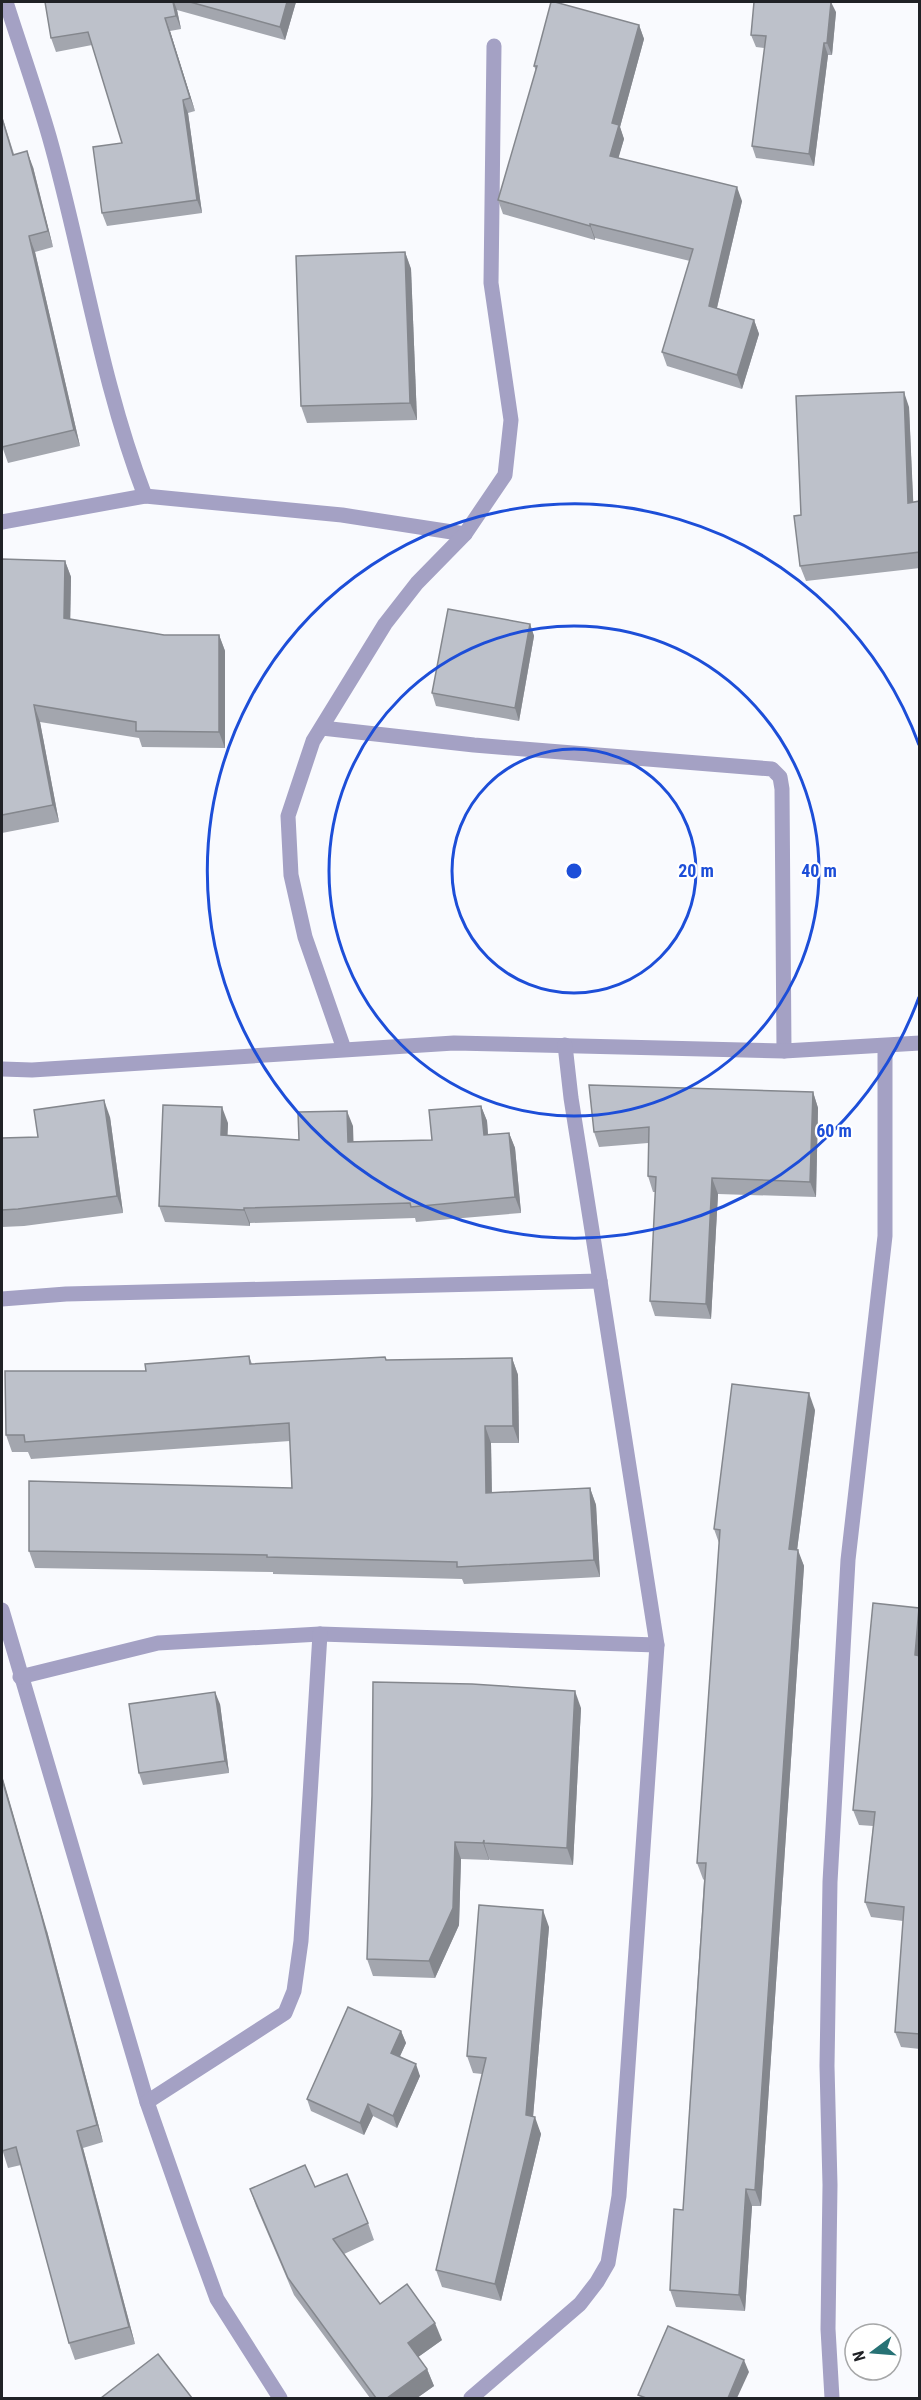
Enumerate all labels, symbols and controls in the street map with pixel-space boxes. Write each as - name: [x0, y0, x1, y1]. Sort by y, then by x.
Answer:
- text: 20 m: [678, 860, 714, 881]
- text: 40 m: [801, 860, 837, 881]
- centre of rings: [564, 861, 584, 881]
- text: 60 m: [816, 1120, 852, 1141]
- north arrow: [843, 2322, 903, 2382]
- text: N: [849, 2349, 870, 2363]

